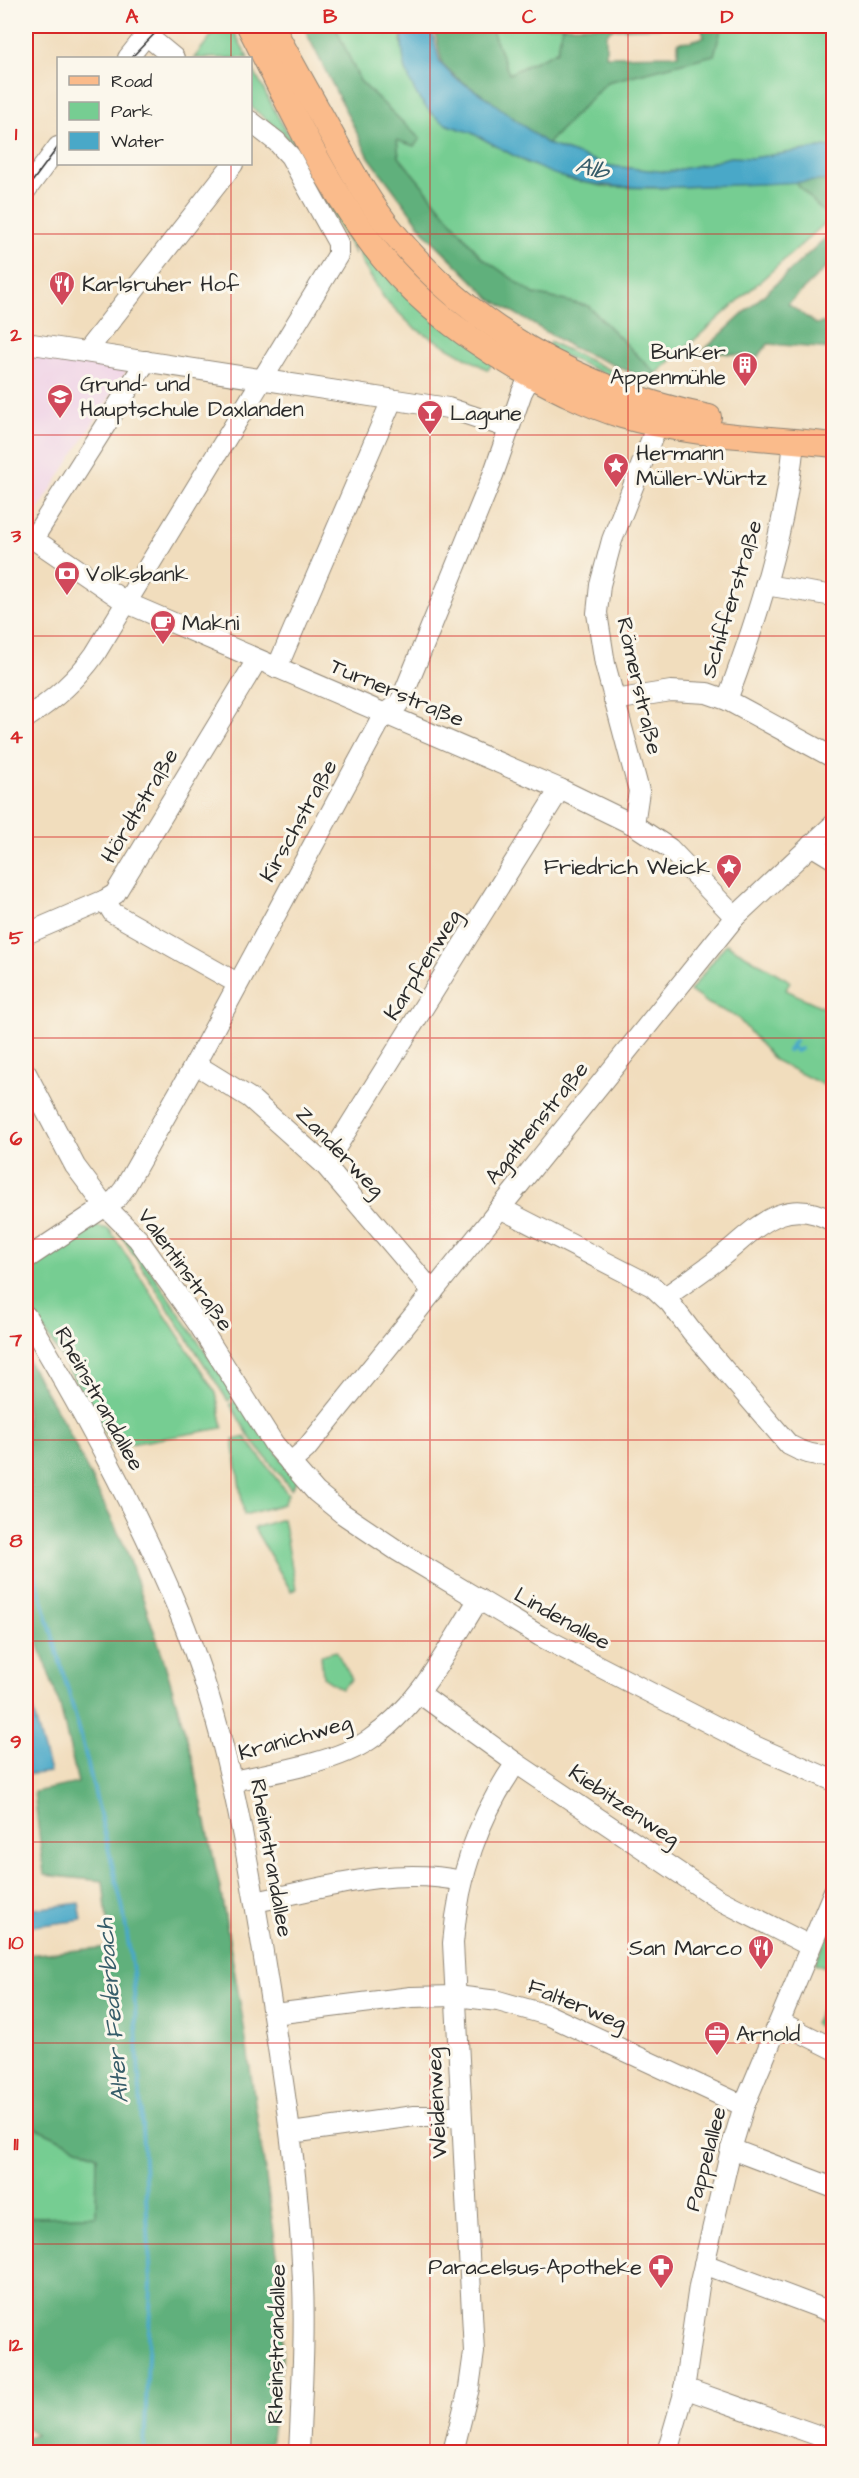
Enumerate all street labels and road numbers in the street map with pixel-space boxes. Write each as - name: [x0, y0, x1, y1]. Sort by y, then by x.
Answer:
- street label: Schifferstraße: [693, 516, 771, 682]
- street label: Römerstraße: [608, 614, 670, 758]
- street label: Turnerstraße: [325, 651, 469, 735]
- street label: Hördtstraße: [94, 743, 187, 869]
- street label: Kirschstraße: [253, 754, 345, 888]
- street label: Karpfenweg: [376, 903, 470, 1027]
- street label: Agathenstraße: [478, 1055, 597, 1192]
- street label: Zanderweg: [288, 1100, 391, 1205]
- street label: Valentinstraße: [130, 1202, 240, 1338]
- street label: Rheinstrandallee: [47, 1321, 151, 1477]
- street label: Lindenallee: [508, 1580, 616, 1658]
- street label: Kranichweg: [235, 1707, 356, 1770]
- street label: Kiebitzenweg: [562, 1757, 686, 1855]
- street label: Rheinstrandallee: [242, 1776, 300, 1940]
- street label: Falterweg: [523, 1971, 631, 2040]
- street label: Weidenweg: [419, 2047, 456, 2159]
- street label: Pappelallee: [677, 2103, 735, 2215]
- street label: Rheinstrandallee: [260, 2264, 294, 2424]

